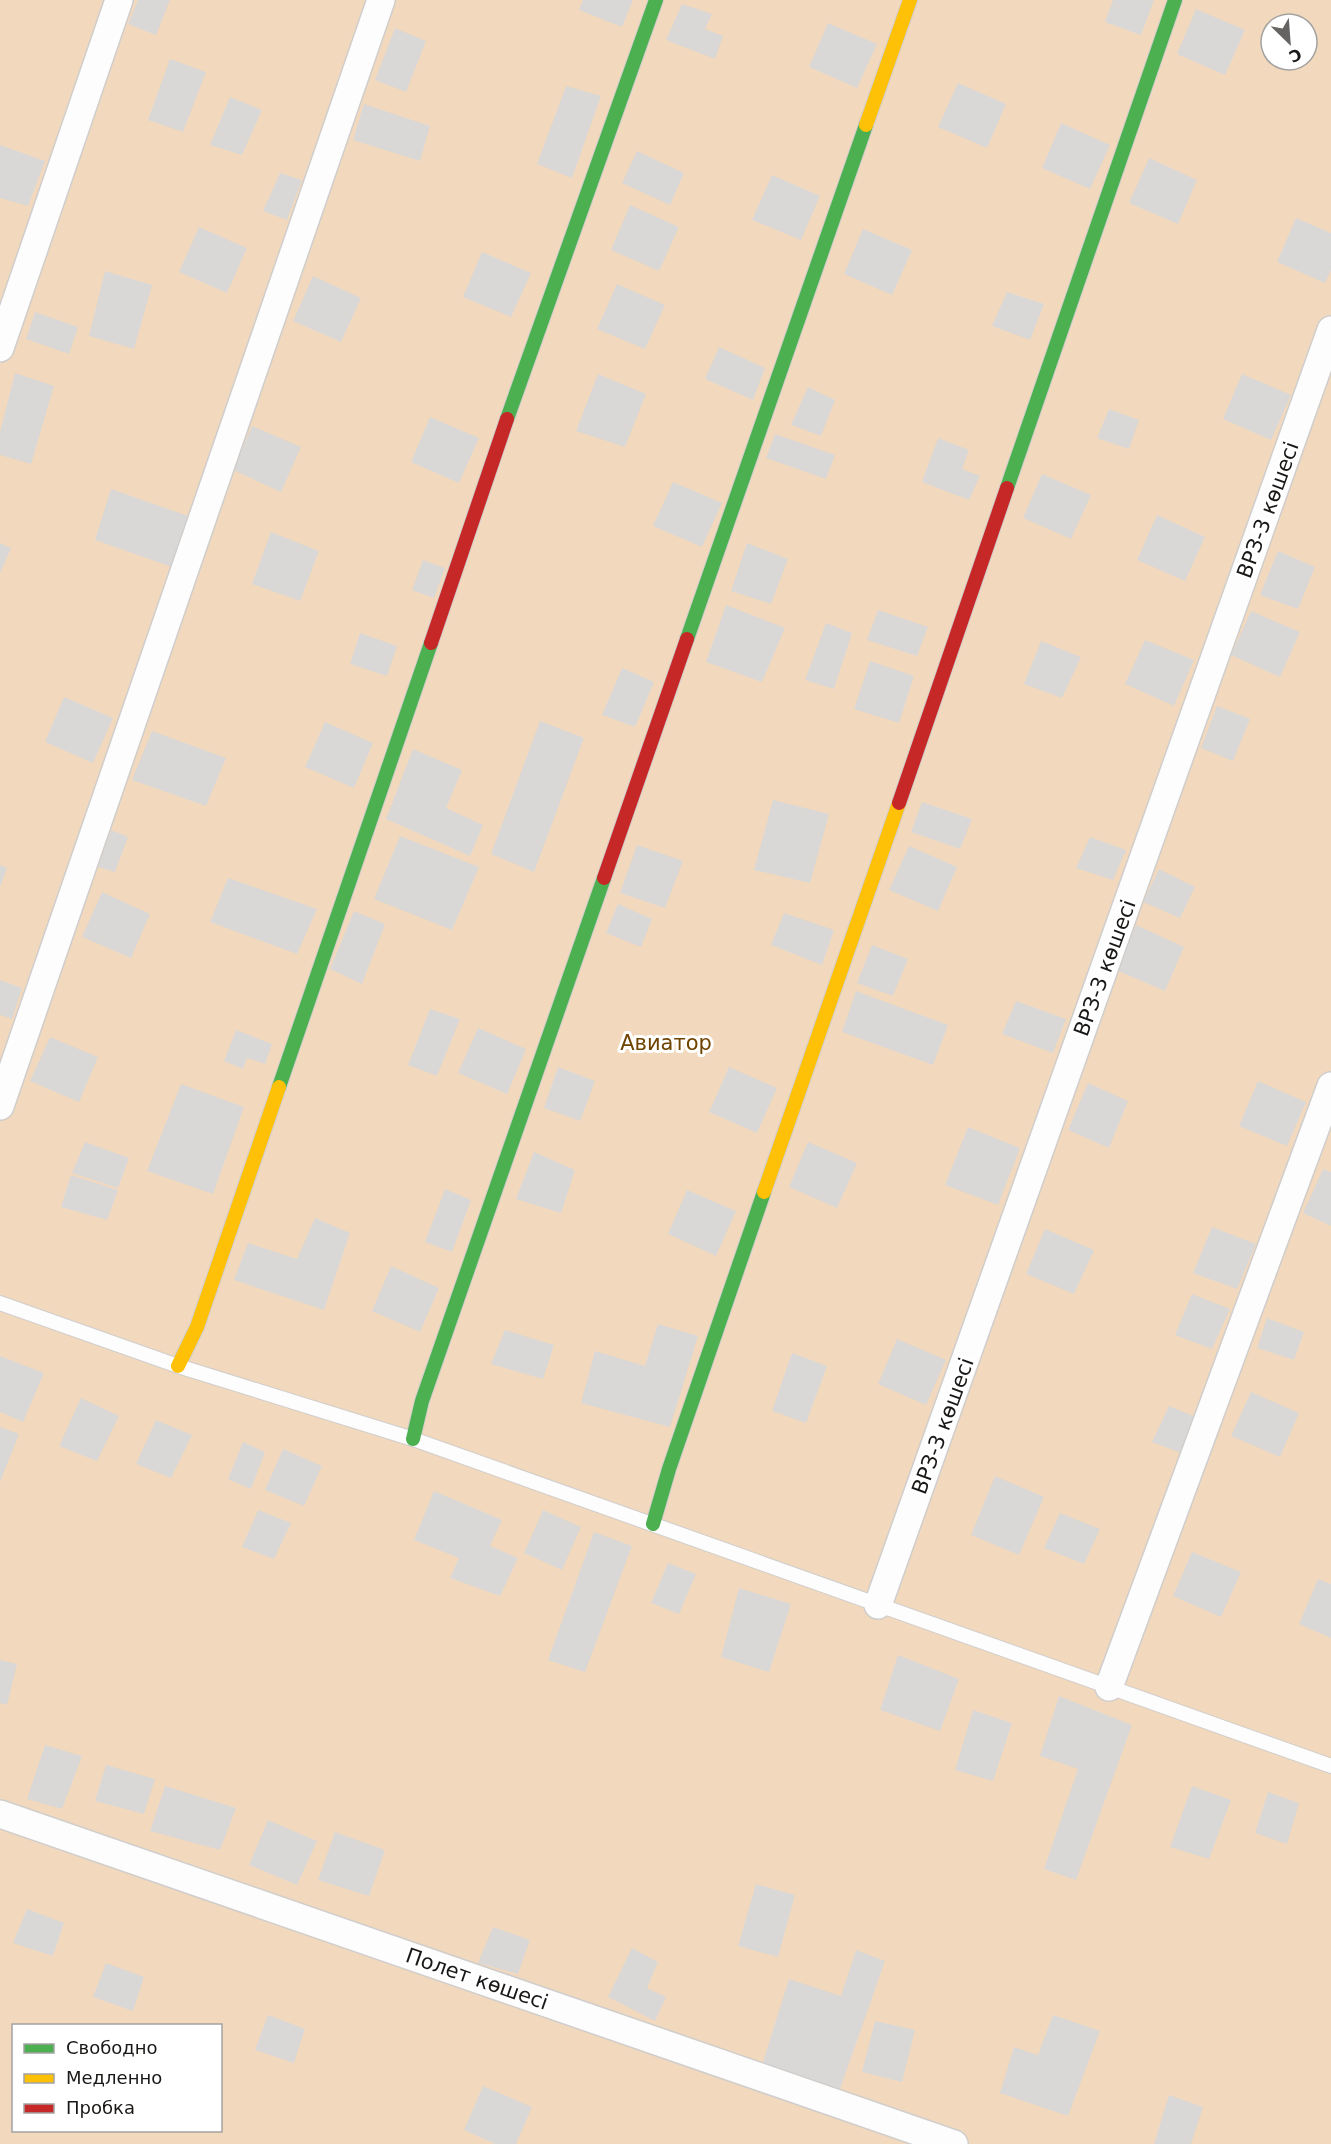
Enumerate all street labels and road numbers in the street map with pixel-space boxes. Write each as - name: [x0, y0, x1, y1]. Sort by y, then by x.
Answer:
- street label: ВРЗ-3 көшесі: [1232, 439, 1304, 581]
- street label: ВРЗ-3 көшесі: [1069, 897, 1141, 1039]
- street label: ВРЗ-3 көшесі: [907, 1355, 979, 1497]
- street label: Полет көшесі: [403, 1943, 551, 2015]

